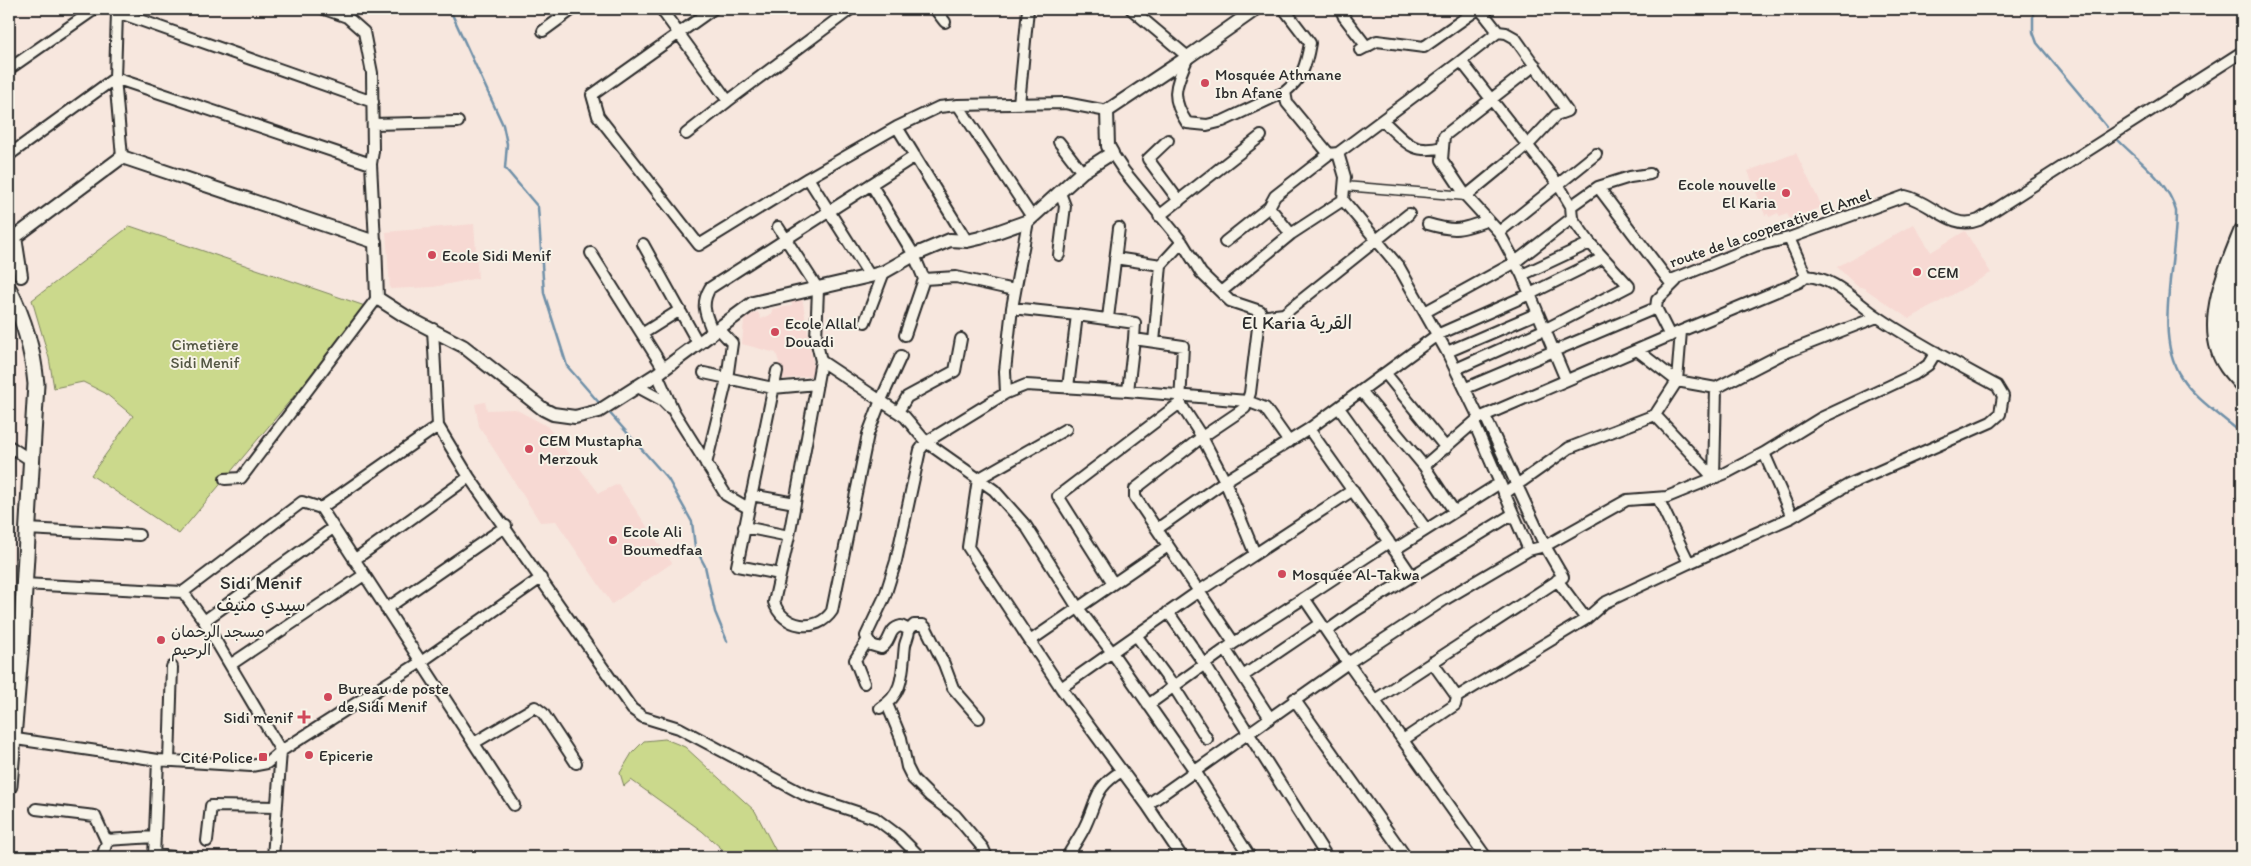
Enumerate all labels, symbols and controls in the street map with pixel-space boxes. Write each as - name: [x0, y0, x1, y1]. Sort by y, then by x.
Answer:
- place label: Mosquée Athmane Ibn Afane: [1215, 65, 1342, 102]
- marker: Mosquée Athmane Ibn Afane: [1199, 77, 1211, 89]
- place label: Ecole nouvelle El Karia: [1678, 175, 1777, 212]
- street label: route de la cooperative El Amel: [1667, 184, 1874, 271]
- marker: Ecole nouvelle El Karia: [1780, 187, 1792, 199]
- place label: Ecole Sidi Menif: [442, 246, 551, 265]
- marker: Ecole Sidi Menif: [426, 249, 438, 261]
- place label: CEM: [1927, 263, 1959, 282]
- marker: CEM: [1911, 266, 1923, 278]
- district label: El Karia القرية: [1242, 311, 1352, 334]
- place label: Ecole Allal Douadi: [785, 314, 858, 351]
- marker: Ecole Allal Douadi: [769, 326, 781, 338]
- park label: Cimetière Sidi Menif: [171, 335, 240, 372]
- place label: CEM Mustapha Merzouk: [539, 431, 643, 468]
- marker: CEM Mustapha Merzouk: [523, 443, 535, 455]
- place label: Ecole Ali Boumedfaa: [623, 522, 702, 559]
- marker: Ecole Ali Boumedfaa: [607, 534, 619, 546]
- place label: Mosquée Al-Takwa: [1292, 565, 1420, 584]
- marker: Mosquée Al-Takwa: [1276, 568, 1288, 580]
- district label: Sidi Menif سيدي منيف: [216, 571, 306, 619]
- place label: مسجد الرحمان الرحيم: [171, 622, 265, 662]
- marker: مسجد الرحمان الرحيم: [155, 634, 167, 646]
- place label: Bureau de poste de Sidi Menif: [338, 679, 449, 716]
- marker: Bureau de poste de Sidi Menif: [322, 691, 334, 703]
- place label: Sidi menif: [224, 708, 294, 727]
- marker: Sidi menif: [297, 710, 311, 724]
- place label: Epicerie: [319, 746, 373, 765]
- place label: Cité Police: [180, 748, 253, 767]
- marker: Epicerie: [303, 749, 315, 761]
- marker: Cité Police: [257, 751, 269, 763]

